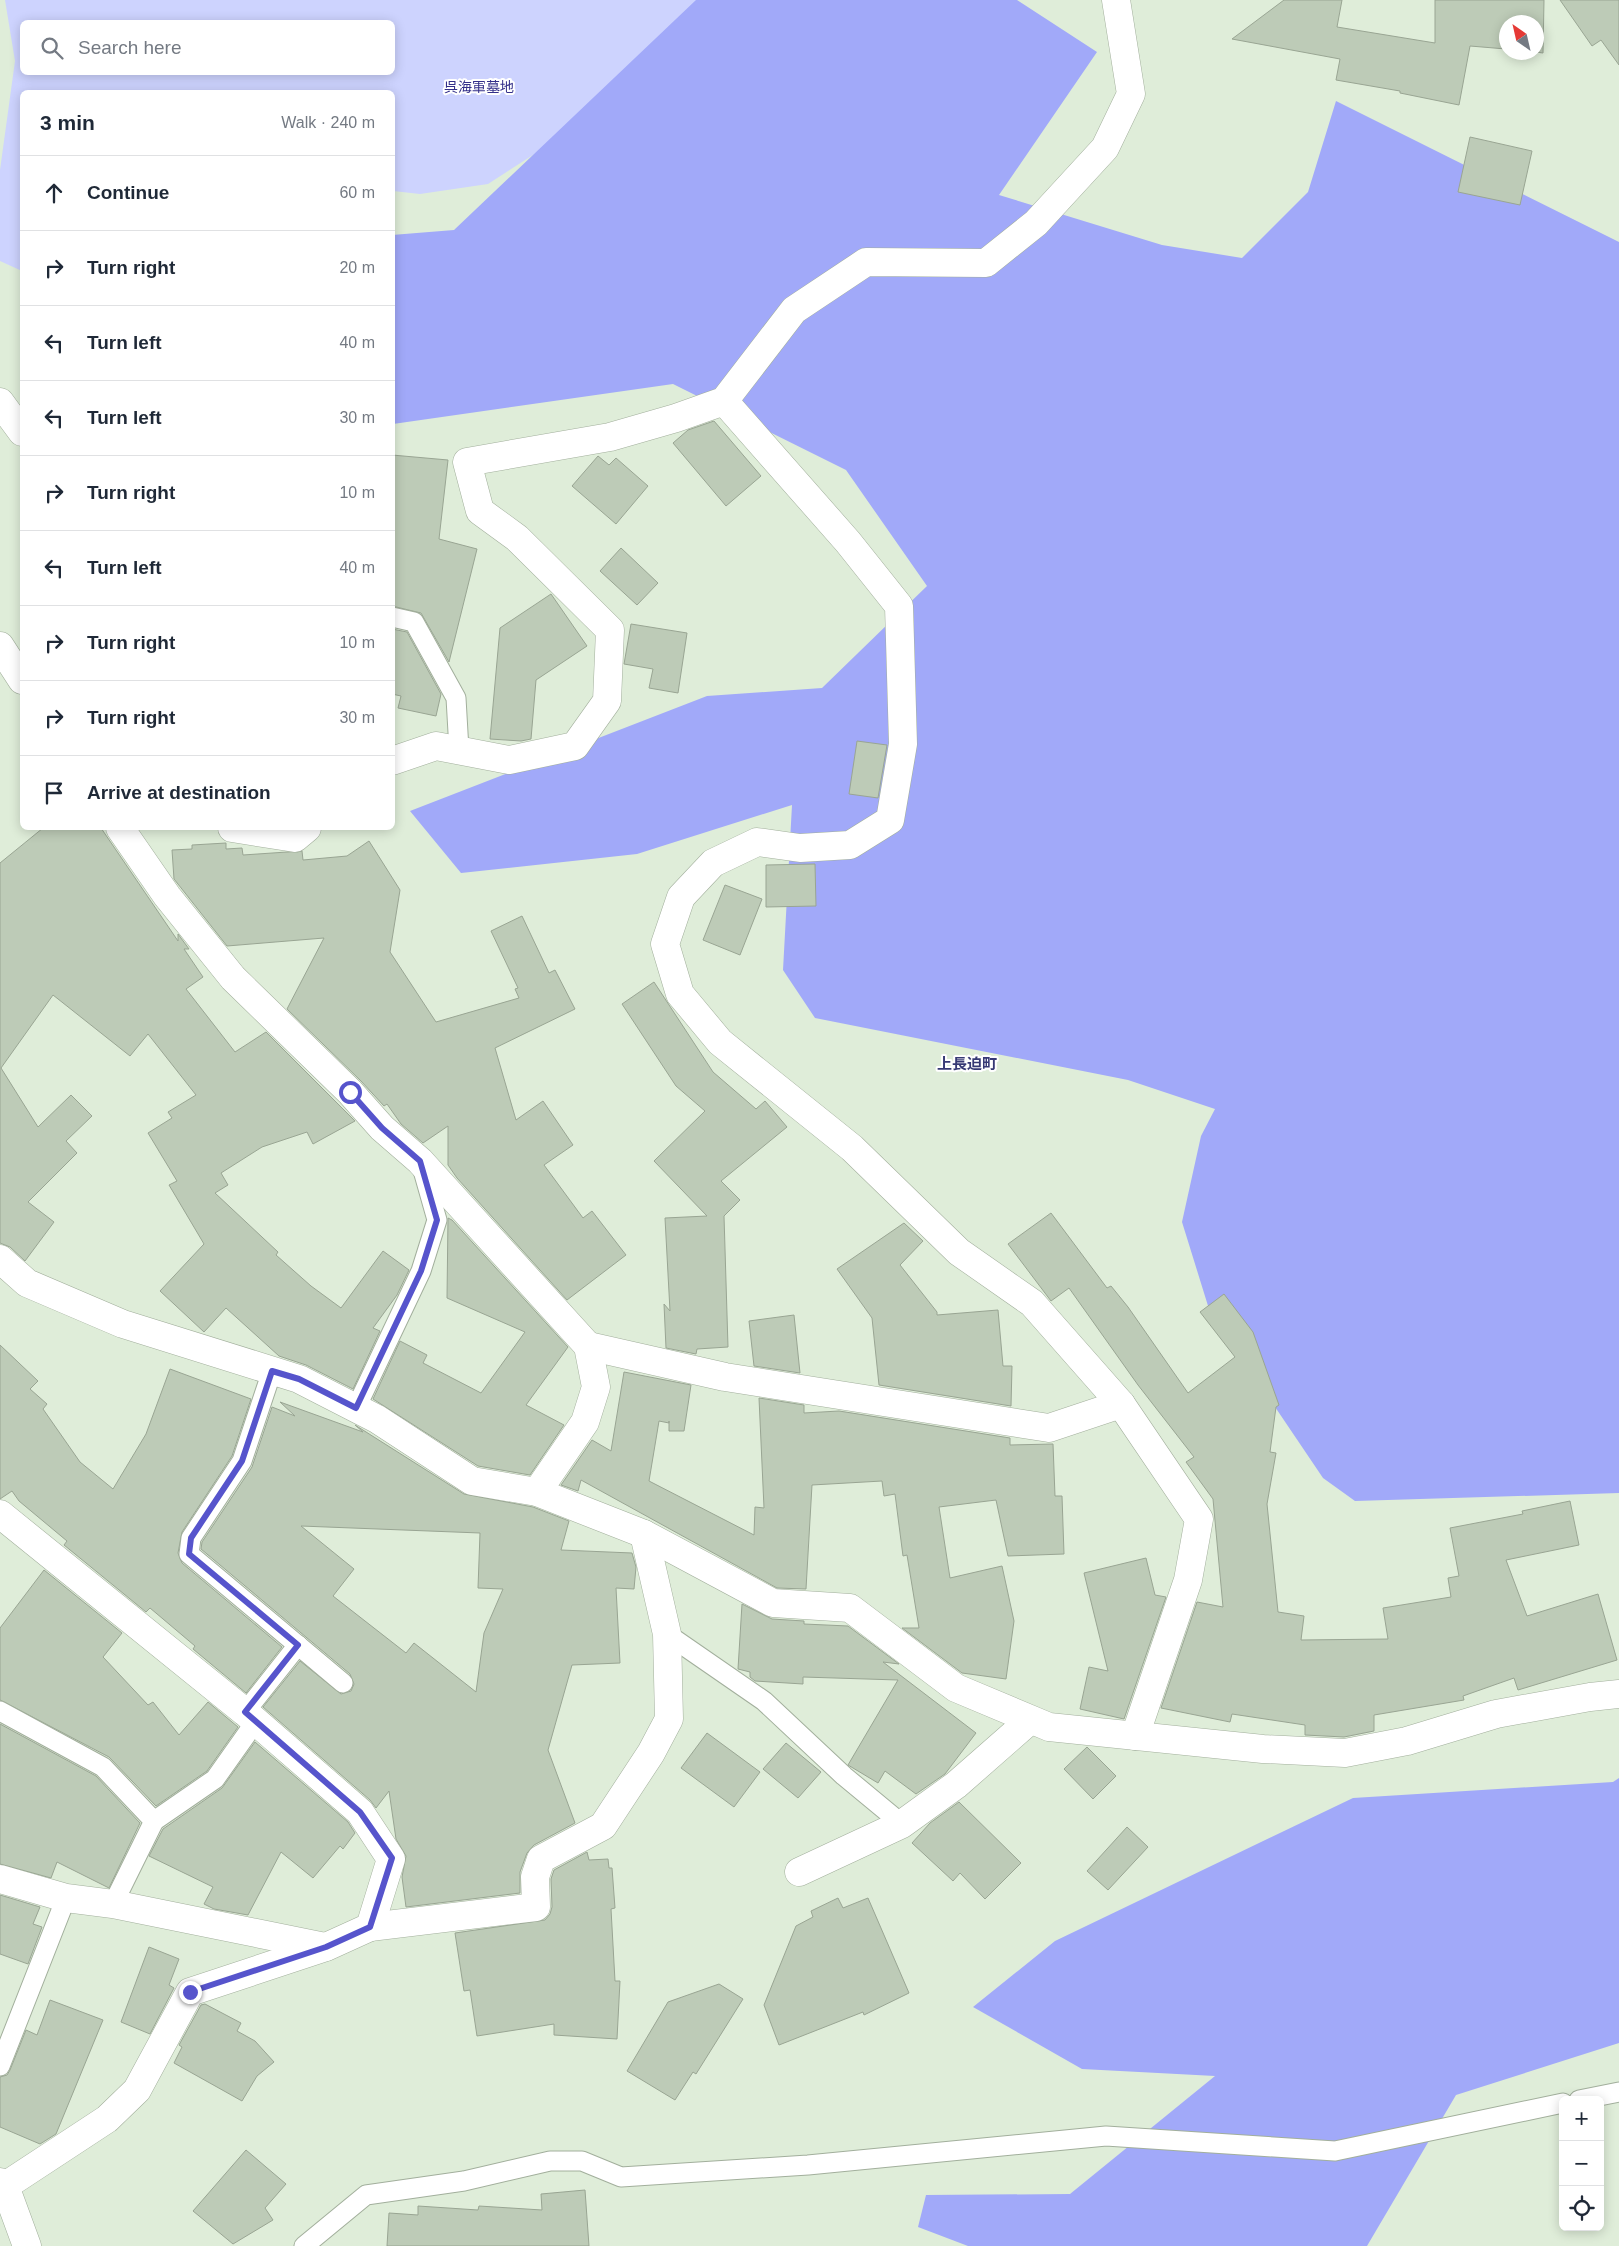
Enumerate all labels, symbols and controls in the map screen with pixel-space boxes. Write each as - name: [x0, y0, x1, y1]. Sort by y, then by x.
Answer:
- north arrow: [1499, 15, 1544, 60]
- search box: [20, 20, 395, 75]
- icon: search: [38, 34, 66, 62]
- text: Search here: [78, 37, 182, 58]
- park label: 呉海軍墓地: [444, 79, 514, 95]
- text: 3 min: [40, 111, 95, 134]
- text: Walk · 240 m: [281, 114, 375, 131]
- icon: ahead: [40, 179, 68, 207]
- text: Continue: [87, 182, 169, 203]
- text: 60 m: [339, 184, 375, 201]
- icon: right: [40, 254, 68, 282]
- text: Turn right: [87, 257, 175, 278]
- text: 20 m: [339, 259, 375, 276]
- icon: left: [40, 329, 68, 357]
- text: Turn left: [87, 332, 162, 353]
- text: 40 m: [339, 334, 375, 351]
- icon: left: [40, 404, 68, 432]
- text: Turn left: [87, 407, 162, 428]
- text: 30 m: [339, 409, 375, 426]
- icon: right: [40, 479, 68, 507]
- text: Turn right: [87, 482, 175, 503]
- text: 10 m: [339, 484, 375, 501]
- icon: left: [40, 554, 68, 582]
- text: Turn left: [87, 557, 162, 578]
- text: 40 m: [339, 559, 375, 576]
- icon: right: [40, 629, 68, 657]
- text: Turn right: [87, 632, 175, 653]
- text: 10 m: [339, 634, 375, 651]
- icon: right: [40, 704, 68, 732]
- text: Turn right: [87, 707, 175, 728]
- text: 30 m: [339, 709, 375, 726]
- icon: arrive: [40, 779, 68, 807]
- text: Arrive at destination: [87, 782, 271, 803]
- district label: 上長迫町: [937, 1055, 997, 1072]
- route start: [339, 1081, 362, 1104]
- route end: [179, 1981, 202, 2004]
- map controls: [1559, 2096, 1604, 2231]
- button: +: [1559, 2096, 1604, 2141]
- button: −: [1559, 2141, 1604, 2186]
- button: locate: [1559, 2186, 1604, 2231]

